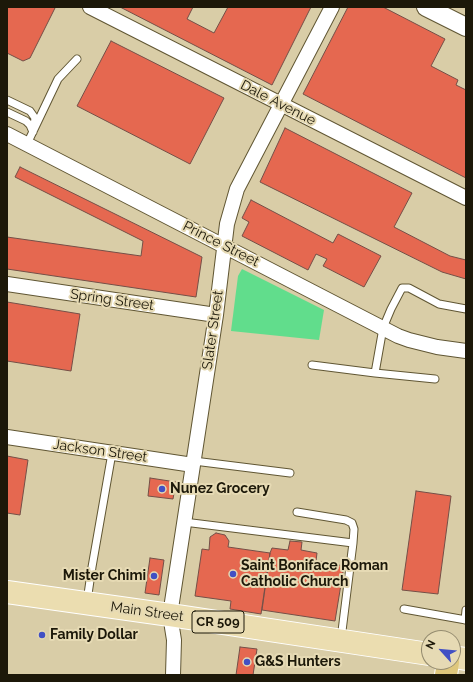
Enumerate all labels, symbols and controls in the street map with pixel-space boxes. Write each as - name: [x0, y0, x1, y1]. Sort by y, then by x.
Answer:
- street label: Dale Avenue: [238, 77, 318, 129]
- street label: Prince Street: [180, 218, 262, 270]
- street label: Spring Street: [69, 286, 155, 314]
- street label: Slater Street: [199, 289, 227, 371]
- street label: Jackson Street: [52, 436, 148, 466]
- place label: Nunez Grocery: [170, 481, 270, 497]
- marker: Nunez Grocery: [157, 484, 167, 494]
- place label: Saint Boniface Roman Catholic Church: [241, 558, 388, 590]
- place label: Mister Chimi: [63, 568, 146, 584]
- marker: Saint Boniface Roman Catholic Church: [228, 569, 238, 579]
- marker: Mister Chimi: [149, 571, 159, 581]
- street label: Main Street: [109, 599, 185, 625]
- road number: CR 509: [192, 611, 244, 633]
- place label: Family Dollar: [50, 627, 138, 643]
- marker: Family Dollar: [37, 630, 47, 640]
- north arrow: [421, 630, 461, 670]
- text: N: [423, 638, 438, 651]
- place label: G&S Hunters: [255, 654, 341, 670]
- marker: G&S Hunters: [242, 657, 252, 667]

